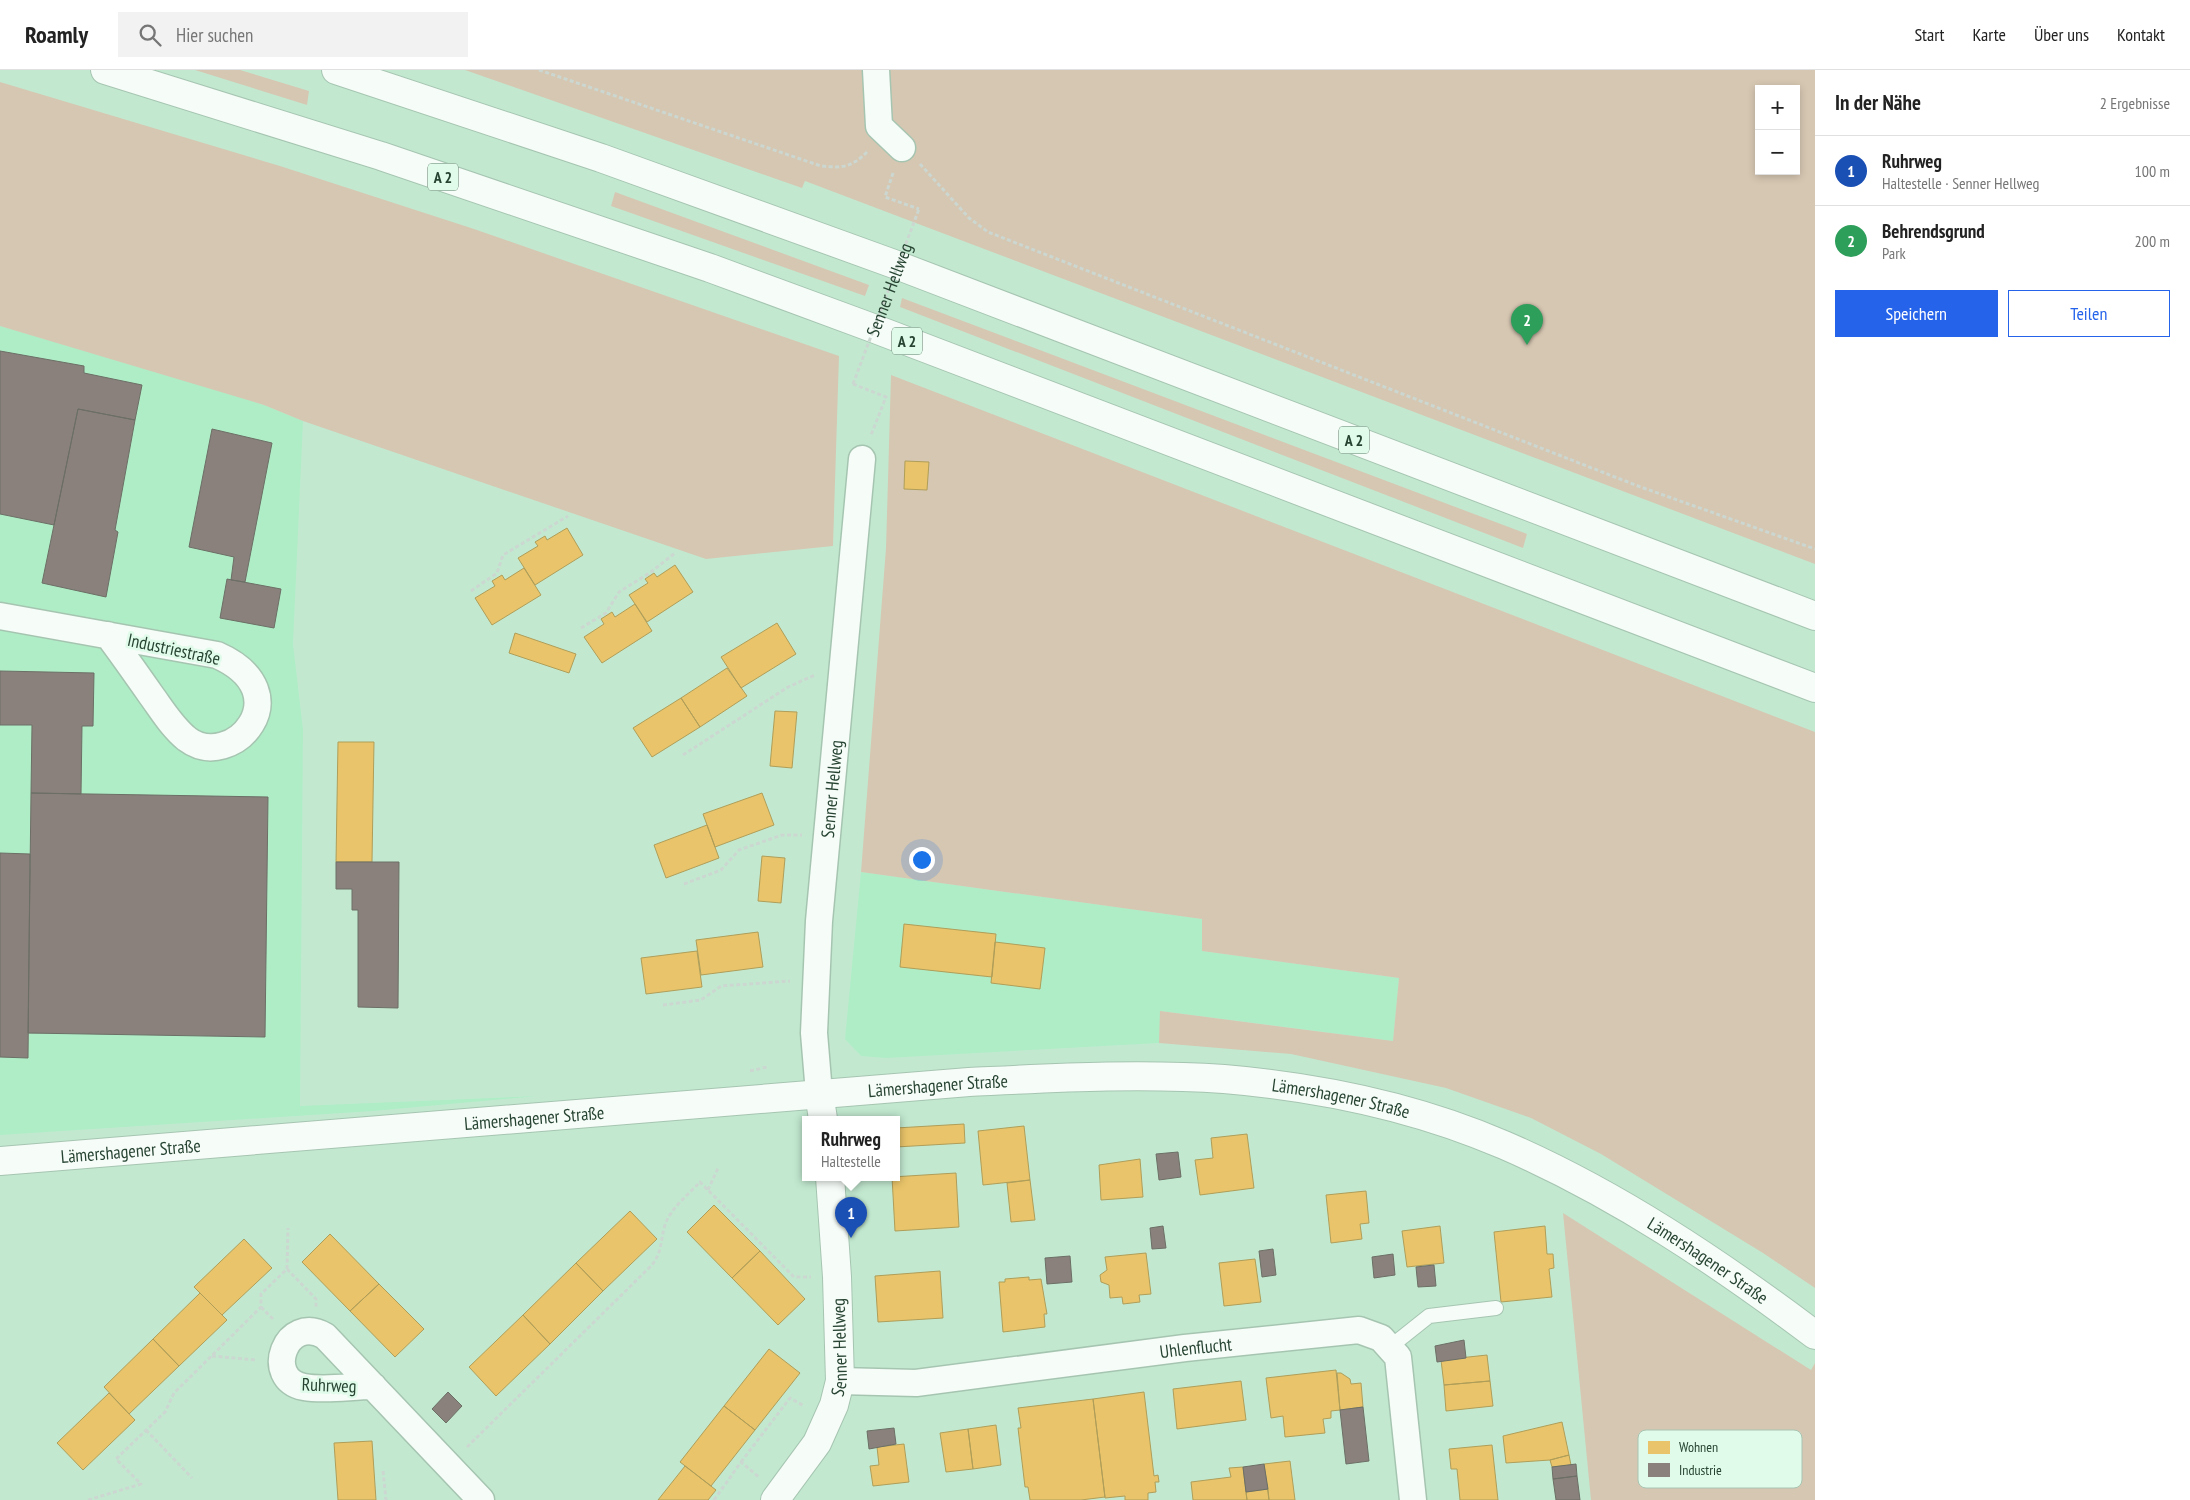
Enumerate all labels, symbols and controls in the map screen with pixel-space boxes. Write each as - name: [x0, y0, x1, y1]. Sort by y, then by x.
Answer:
- search box: [118, 12, 468, 57]
- text: Roamly: [25, 19, 88, 50]
- icon: search: [136, 21, 164, 49]
- text: Hier suchen: [176, 23, 253, 47]
- text: Start: [1914, 23, 1945, 46]
- text: Karte: [1973, 23, 2006, 46]
- text: Über uns: [2034, 23, 2089, 46]
- text: Kontakt: [2117, 23, 2165, 46]
- map controls: [1755, 85, 1800, 175]
- button: +: [1755, 85, 1800, 130]
- text: In der Nähe: [1835, 89, 1921, 116]
- text: 2 Ergebnisse: [2100, 93, 2170, 113]
- button: −: [1755, 130, 1800, 175]
- text: Ruhrweg: [1882, 149, 1942, 173]
- text: 1: [1847, 161, 1855, 181]
- text: 100 m: [2135, 161, 2170, 181]
- road number: A 2: [428, 164, 458, 190]
- text: Haltestelle · Senner Hellweg: [1882, 173, 2039, 193]
- text: Behrendsgrund: [1882, 219, 1985, 243]
- text: 2: [1847, 231, 1855, 251]
- text: 200 m: [2135, 231, 2170, 251]
- street label: Senner Hellweg: [861, 239, 917, 340]
- text: Park: [1882, 243, 1906, 263]
- button: Speichern: [1835, 290, 1998, 337]
- button: Teilen: [2008, 290, 2170, 337]
- pin: 2: [1511, 304, 1543, 345]
- road number: A 2: [892, 328, 922, 354]
- road number: A 2: [1339, 426, 1369, 454]
- street label: Industriestraße: [125, 628, 223, 670]
- street label: Senner Hellweg: [815, 739, 847, 839]
- your location: [909, 847, 935, 873]
- street label: Lämershagener Straße: [867, 1069, 1008, 1102]
- street label: Lämershagener Straße: [1271, 1073, 1413, 1123]
- street label: Lämershagener Straße: [463, 1100, 605, 1135]
- popup: [802, 1116, 900, 1181]
- text: Ruhrweg: [821, 1127, 881, 1151]
- street label: Lämershagener Straße: [60, 1133, 201, 1168]
- text: Haltestelle: [821, 1151, 881, 1171]
- pin: 1: [835, 1197, 867, 1238]
- street label: Lämershagener Straße: [1644, 1211, 1773, 1309]
- street label: Senner Hellweg: [825, 1298, 851, 1399]
- street label: Uhlenflucht: [1158, 1332, 1233, 1363]
- street label: Ruhrweg: [301, 1373, 357, 1397]
- legend: [1638, 1430, 1802, 1488]
- text: Wohnen: [1679, 1438, 1718, 1456]
- text: Industrie: [1679, 1461, 1722, 1479]

